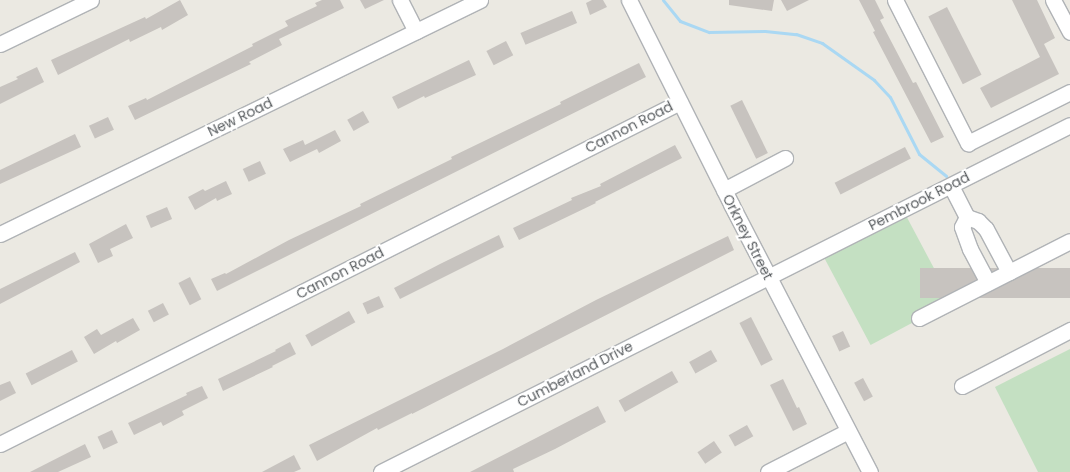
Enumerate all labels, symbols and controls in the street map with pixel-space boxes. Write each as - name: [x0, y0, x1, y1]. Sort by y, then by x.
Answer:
- street label: New Road: [205, 94, 275, 140]
- street label: Cannon Road: [582, 98, 676, 156]
- street label: Pembrook Road: [866, 168, 972, 234]
- street label: Orkney Street: [719, 191, 777, 283]
- street label: Cannon Road: [293, 244, 387, 302]
- street label: Cumberland Drive: [514, 338, 636, 410]

